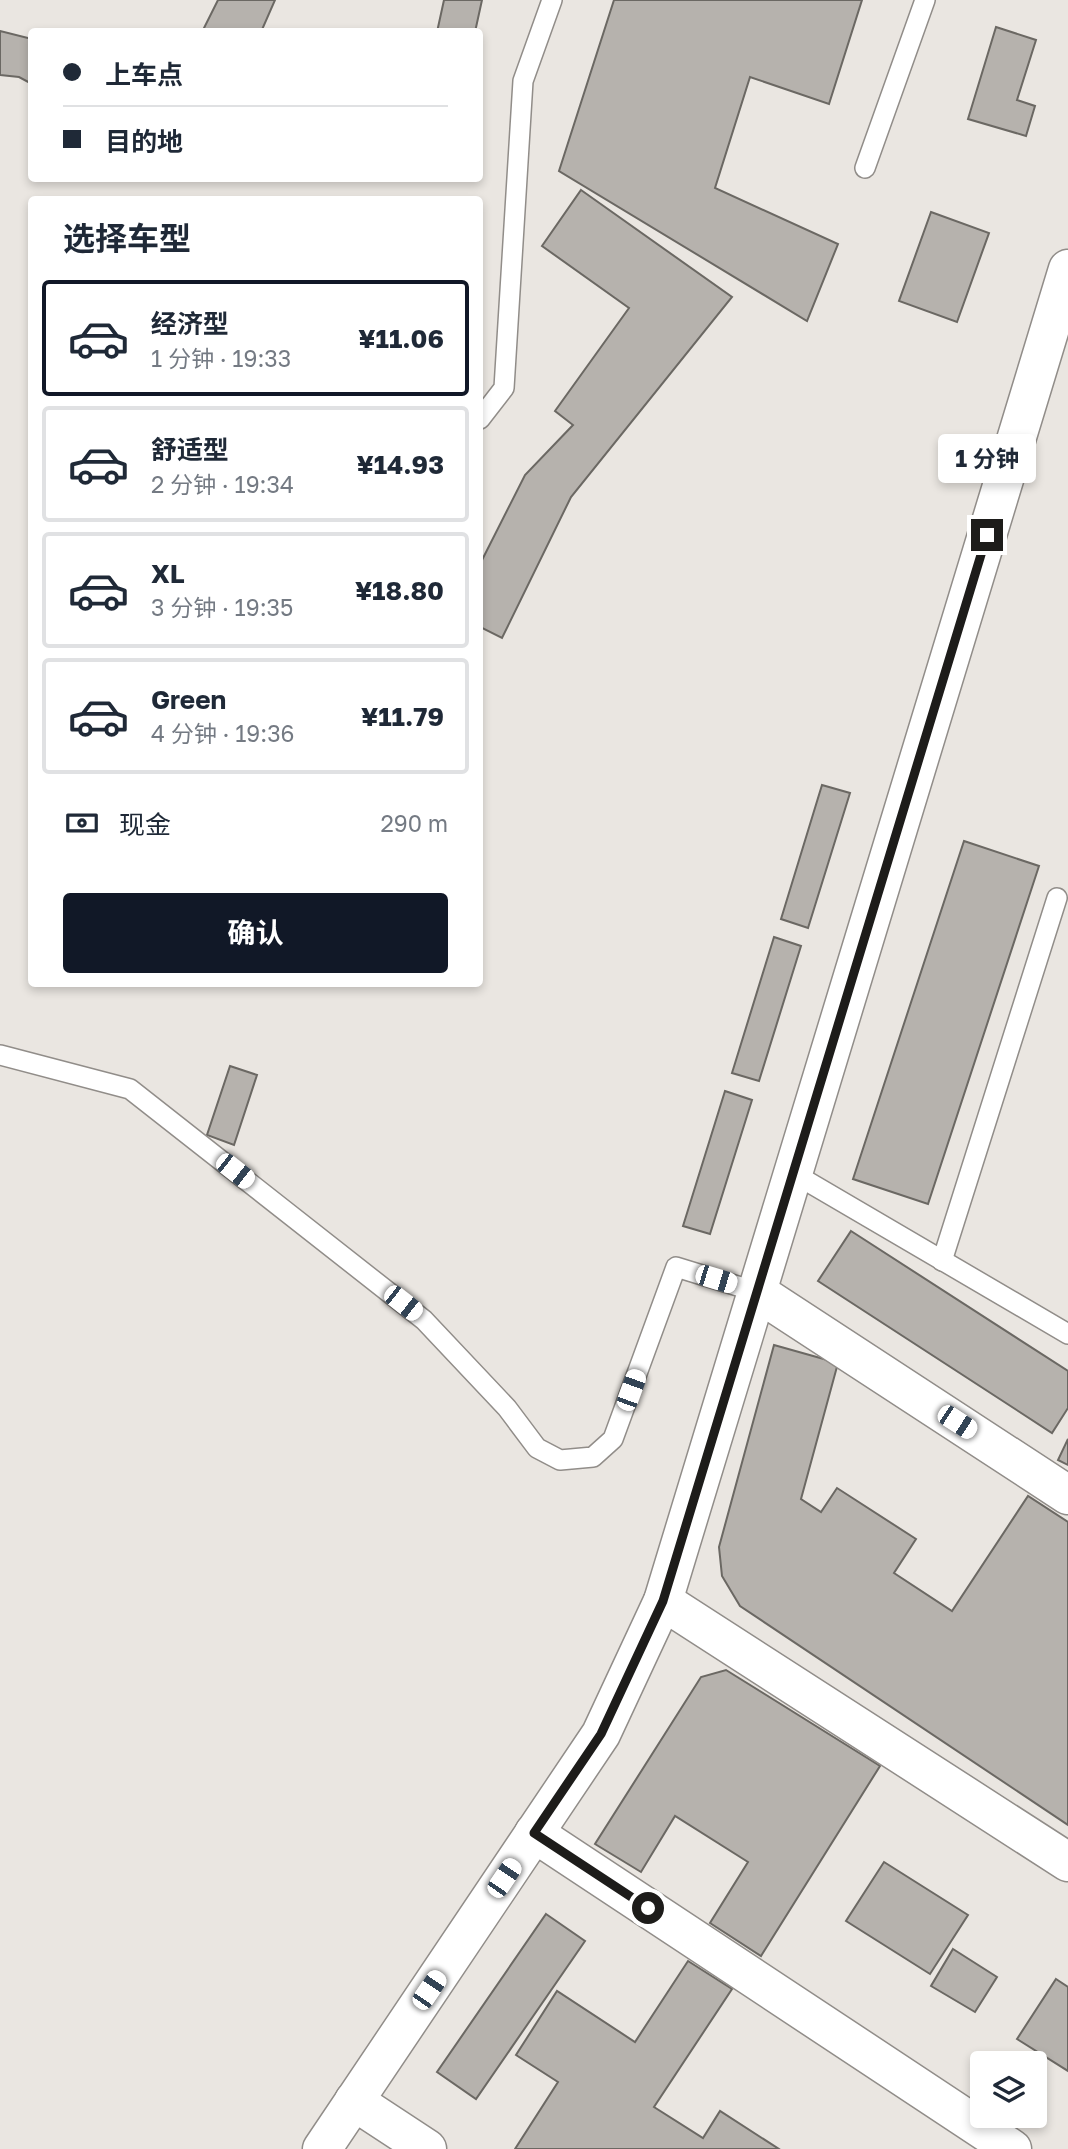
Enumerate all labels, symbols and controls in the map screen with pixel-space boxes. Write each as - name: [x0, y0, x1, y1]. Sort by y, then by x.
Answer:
- text: 上车点: [105, 59, 183, 90]
- text: 目的地: [105, 126, 183, 157]
- text: 选择车型: [63, 219, 191, 257]
- icon: car: [67, 307, 130, 370]
- text: 经济型: [151, 308, 229, 339]
- text: ¥11.06: [358, 323, 444, 354]
- text: 1 分钟 · 19:33: [151, 344, 291, 372]
- icon: car: [67, 433, 130, 496]
- text: 舒适型: [151, 434, 229, 465]
- callout: 1 分钟: [938, 434, 1036, 482]
- text: 1 分钟: [955, 444, 1019, 472]
- text: ¥14.93: [357, 449, 444, 480]
- text: 2 分钟 · 19:34: [151, 470, 294, 498]
- route end: [971, 519, 1003, 551]
- text: XL: [151, 558, 185, 589]
- icon: car: [67, 559, 130, 622]
- text: ¥18.80: [355, 575, 444, 606]
- text: 3 分钟 · 19:35: [151, 593, 293, 621]
- text: Green: [151, 684, 226, 715]
- icon: car: [67, 685, 130, 748]
- text: ¥11.79: [361, 701, 444, 732]
- text: 4 分钟 · 19:36: [151, 719, 295, 747]
- icon: cash: [63, 804, 101, 842]
- text: 现金: [119, 809, 171, 840]
- text: 290 m: [380, 809, 448, 837]
- button: 确认: [63, 893, 448, 973]
- car: [212, 1150, 259, 1192]
- car: [693, 1263, 740, 1295]
- car: [380, 1282, 427, 1324]
- car: [614, 1367, 649, 1413]
- car: [934, 1402, 981, 1442]
- car: [484, 1855, 525, 1901]
- route start: [632, 1892, 664, 1924]
- car: [409, 1967, 450, 2013]
- map controls: [970, 2051, 1047, 2128]
- button: layers: [970, 2051, 1047, 2128]

